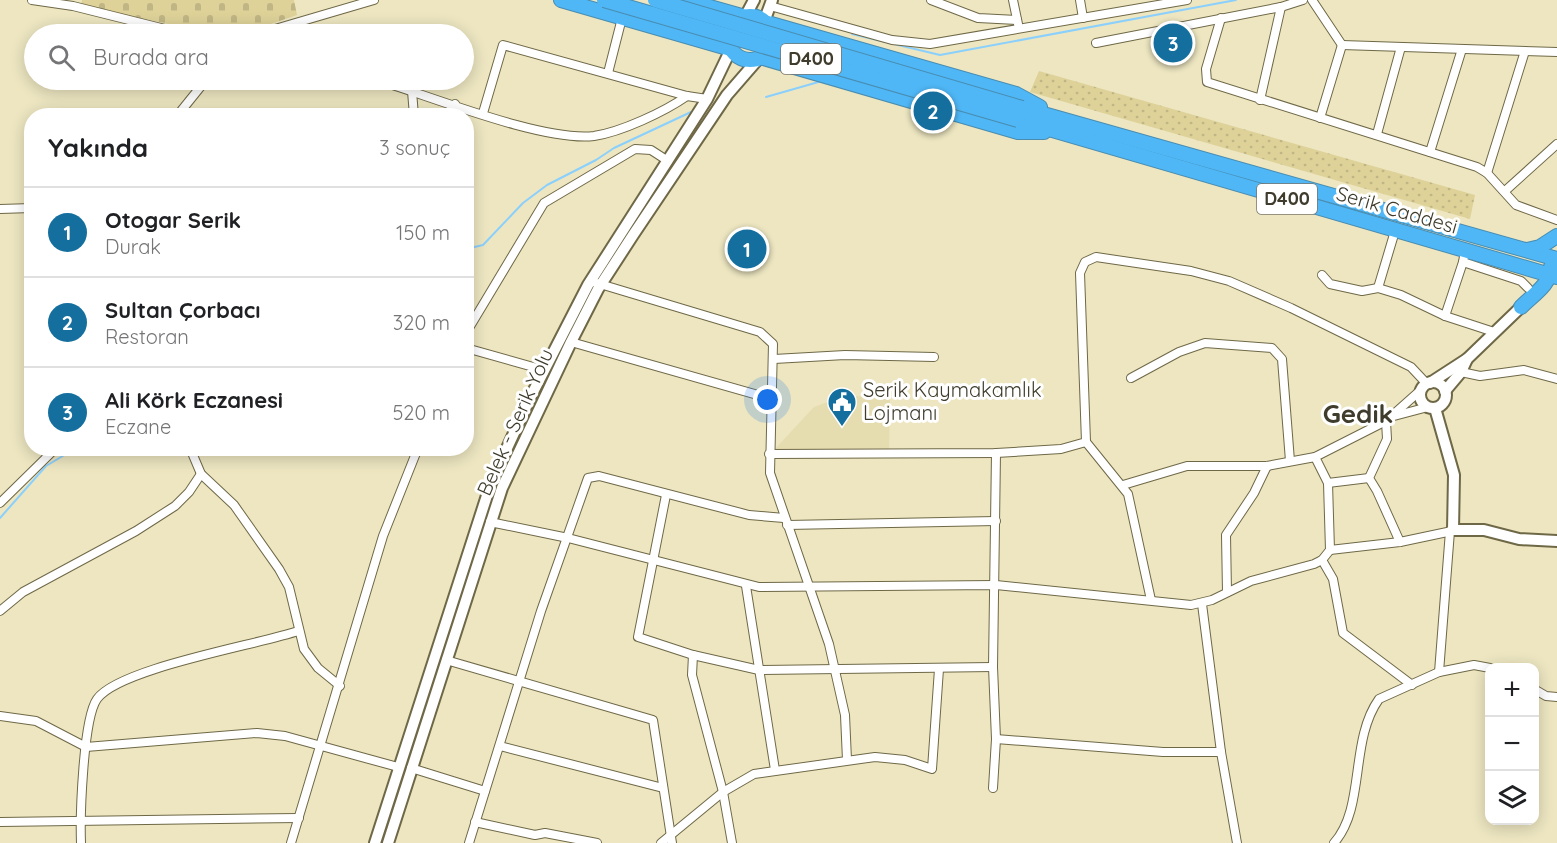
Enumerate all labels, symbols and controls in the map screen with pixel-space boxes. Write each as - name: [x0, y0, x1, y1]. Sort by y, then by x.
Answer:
- pin: 3: [1154, 20, 1192, 66]
- search box: [24, 24, 474, 90]
- icon: search: [45, 41, 78, 74]
- text: Burada ara: [93, 43, 209, 71]
- road number: D400: [781, 44, 841, 74]
- pin: 2: [914, 88, 952, 134]
- text: Yakında: [48, 131, 148, 164]
- text: 3 sonuç: [379, 135, 450, 160]
- street label: Serik Caddesi: [1334, 180, 1461, 239]
- road number: D400: [1257, 184, 1317, 214]
- text: Otogar Serik: [105, 206, 241, 234]
- text: 1: [64, 220, 71, 245]
- text: 150 m: [396, 220, 450, 245]
- pin: 1: [728, 226, 766, 272]
- text: Durak: [105, 234, 161, 259]
- text: Sultan Çorbacı: [105, 296, 260, 324]
- text: 2: [62, 310, 73, 335]
- text: 320 m: [393, 310, 450, 335]
- text: Restoran: [105, 324, 189, 349]
- street label: Belek - Serik Yolu: [471, 344, 558, 499]
- place label: Serik Kaymakamlık Lojmanı: [863, 377, 1042, 425]
- your location: [753, 385, 782, 414]
- text: Ali Körk Eczanesi: [105, 386, 283, 414]
- public building icon: Serik Kaymakamlık Lojmanı: [826, 386, 858, 428]
- district label: Gedik: [1323, 397, 1393, 430]
- text: 3: [62, 400, 73, 425]
- text: 520 m: [392, 400, 450, 425]
- text: Eczane: [105, 414, 171, 439]
- map controls: [1485, 663, 1539, 825]
- button: +: [1485, 663, 1539, 717]
- button: −: [1485, 717, 1539, 771]
- button: layers: [1485, 771, 1539, 825]

